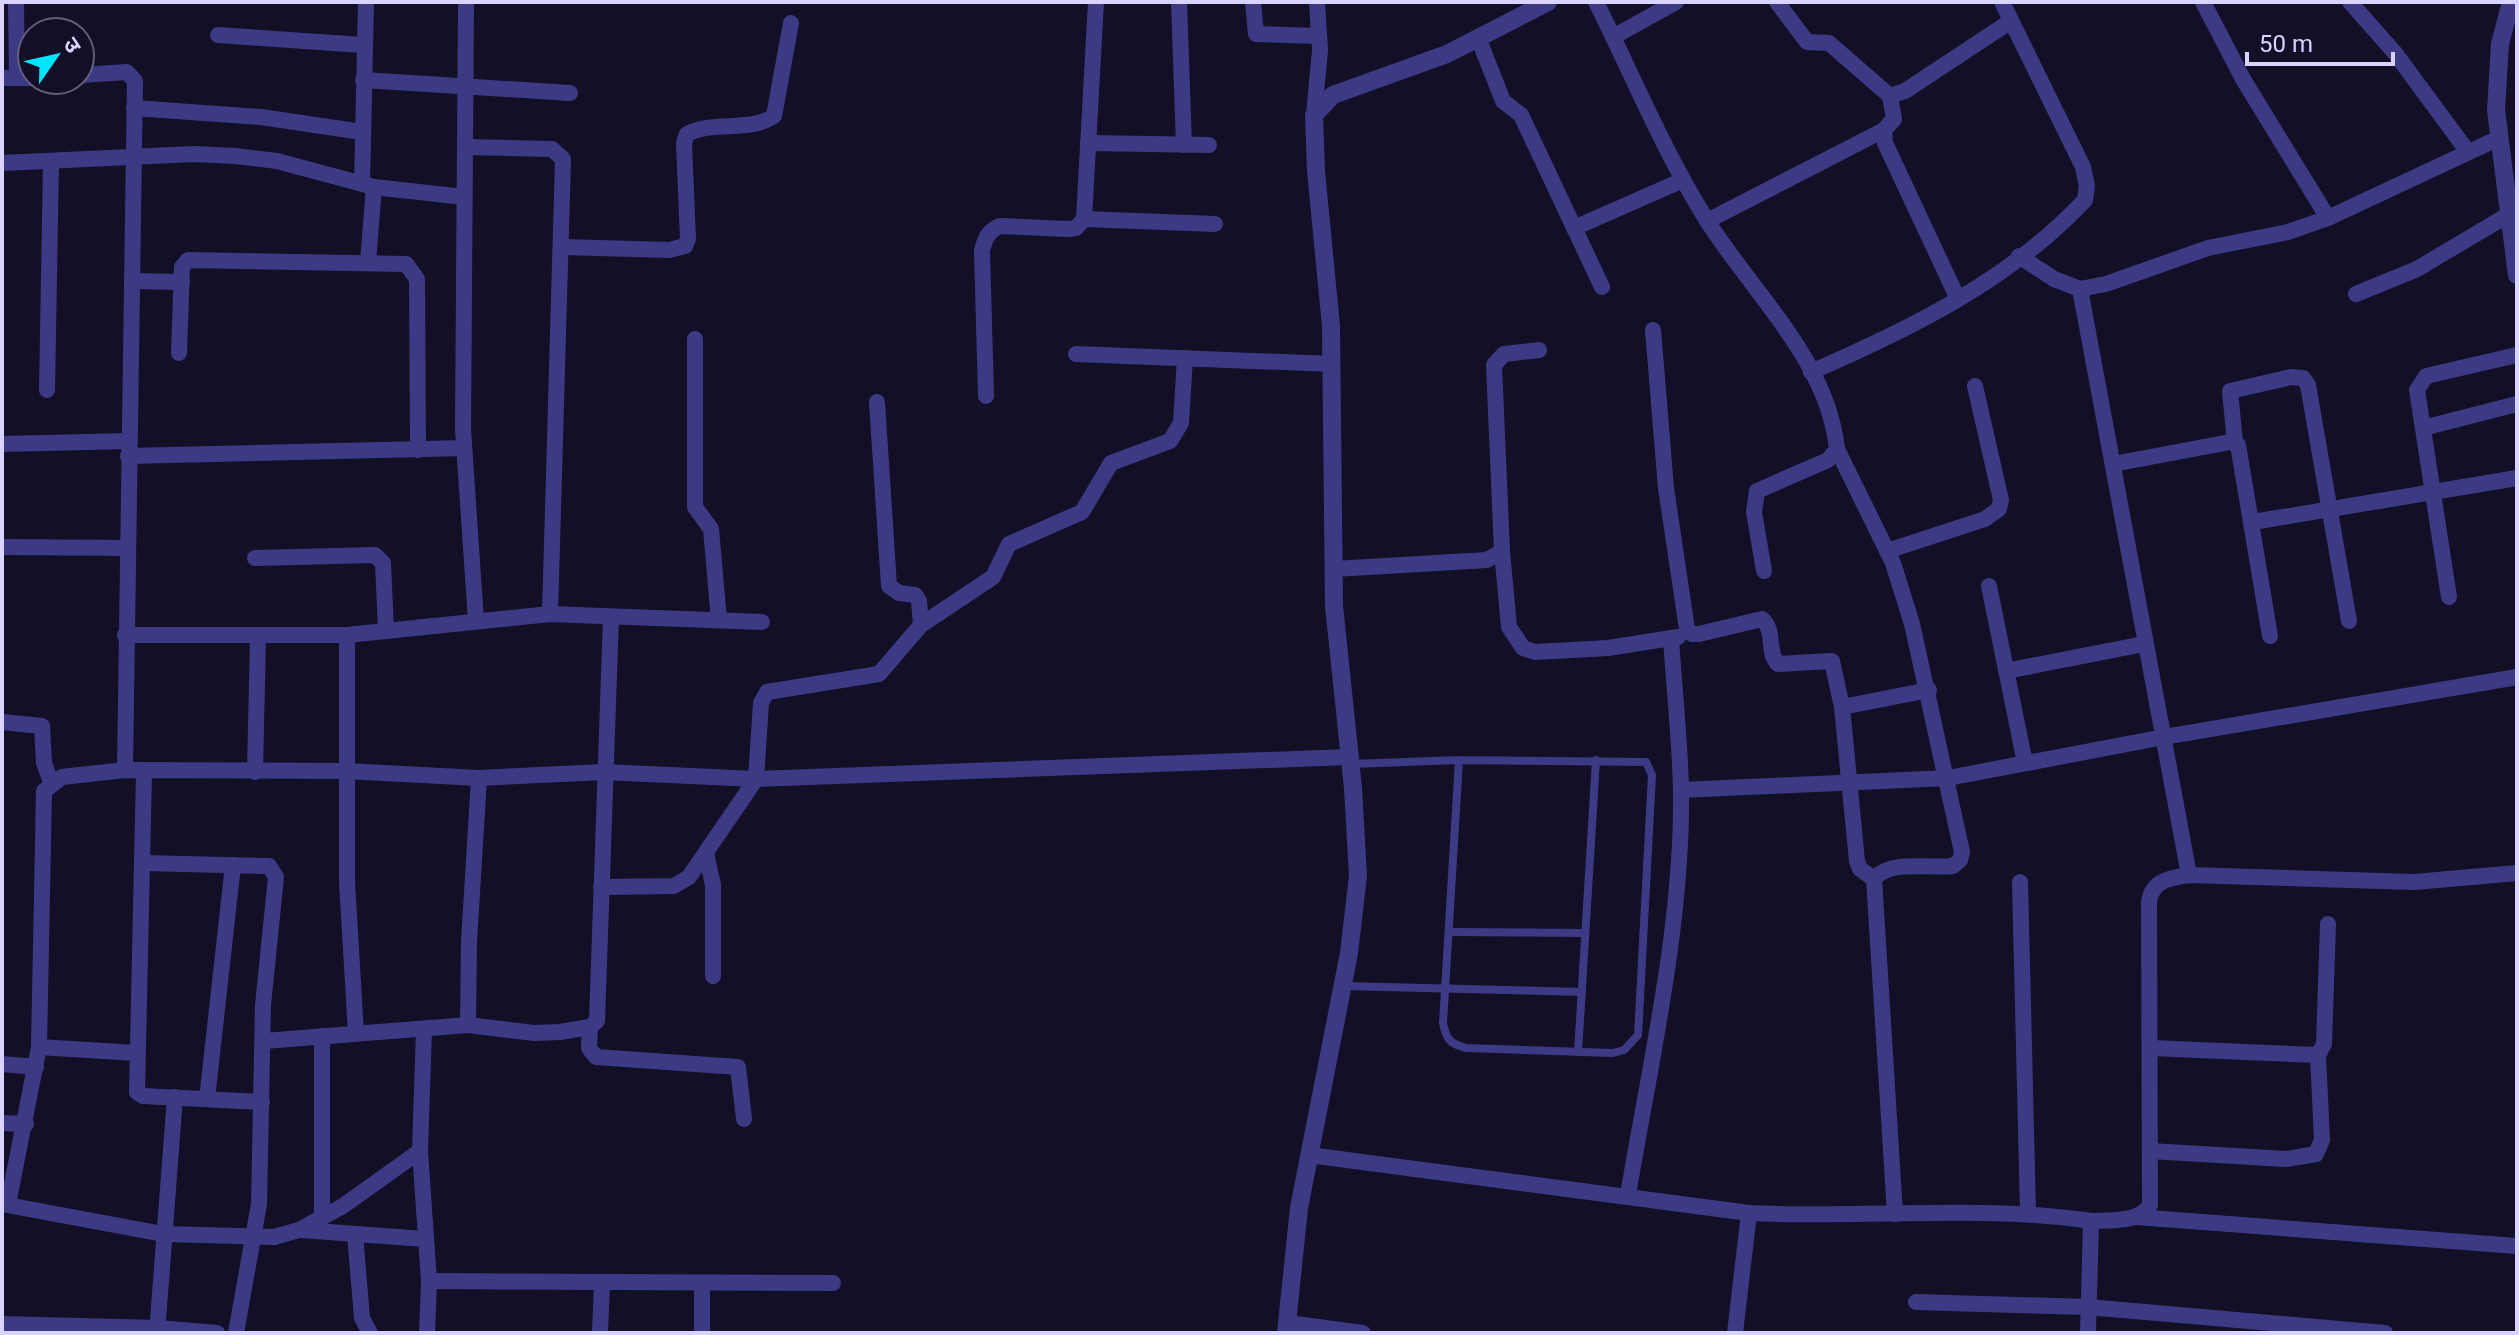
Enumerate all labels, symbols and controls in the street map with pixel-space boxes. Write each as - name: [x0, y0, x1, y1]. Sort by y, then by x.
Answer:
- north arrow: [16, 16, 96, 96]
- scale bar: [2247, 16, 2393, 66]
- text: 50 m: [2259, 30, 2313, 58]
- text: उ: [58, 33, 87, 58]

